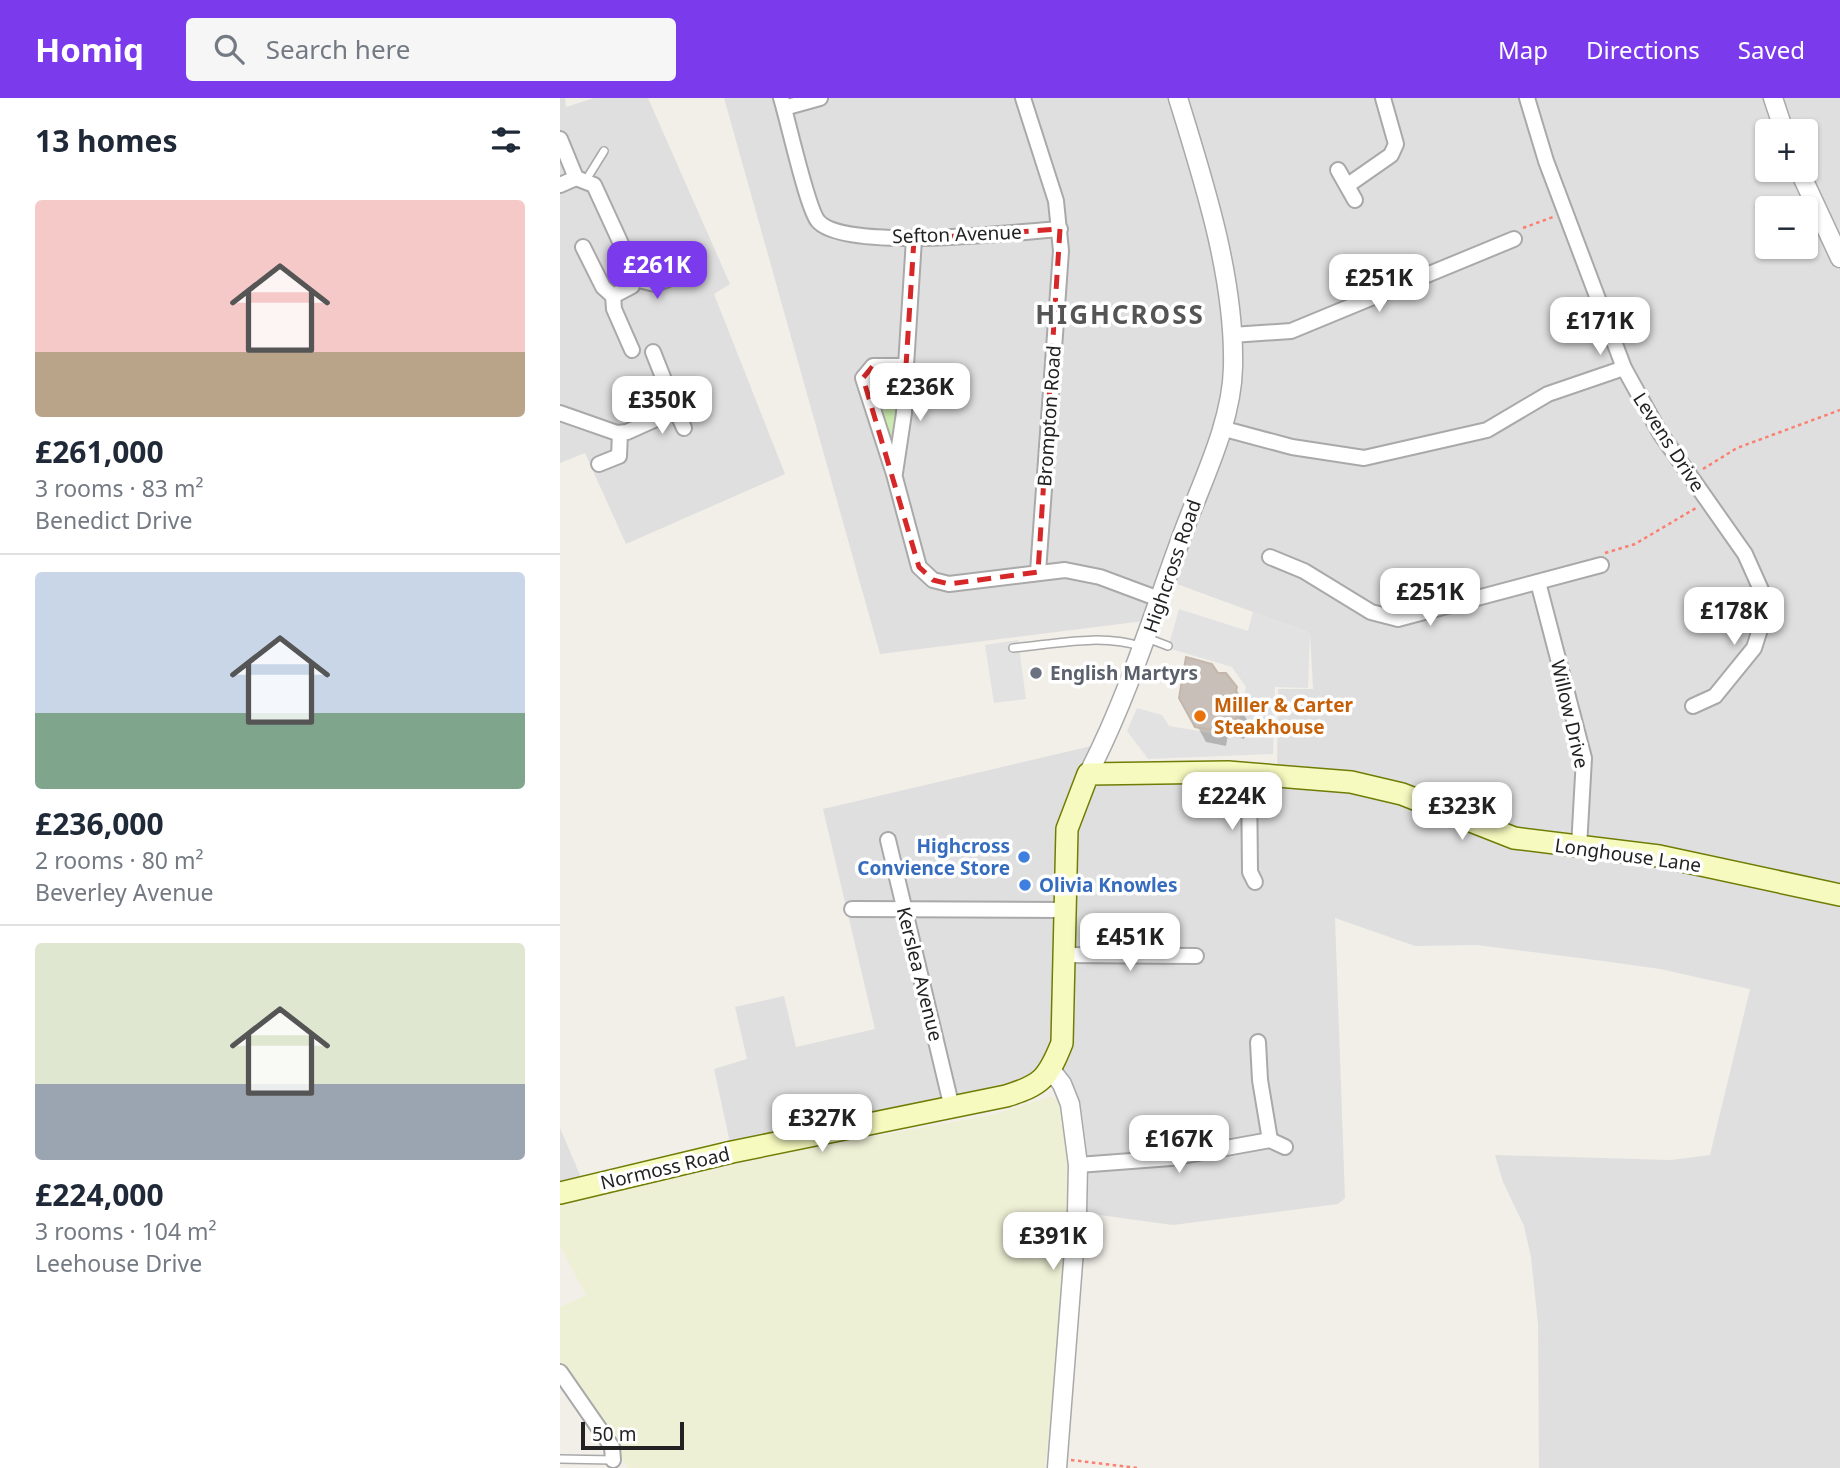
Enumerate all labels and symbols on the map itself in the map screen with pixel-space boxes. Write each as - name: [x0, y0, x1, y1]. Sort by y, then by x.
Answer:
- street label: Sefton Avenue: [892, 219, 1022, 249]
- pin: £261K: [608, 242, 706, 301]
- pin: £251K: [1330, 254, 1428, 314]
- district label: HIGHCROSS: [1035, 296, 1205, 332]
- pin: £171K: [1551, 298, 1649, 357]
- street label: Brompton Road: [1031, 345, 1067, 487]
- pin: £236K: [871, 364, 969, 423]
- pin: £350K: [613, 376, 711, 436]
- street label: Levens Drive: [1627, 387, 1711, 497]
- street label: Highcross Road: [1137, 496, 1207, 636]
- pin: £251K: [1381, 568, 1479, 628]
- pin: £178K: [1685, 588, 1783, 647]
- street label: Willow Drive: [1545, 657, 1595, 771]
- place label: English Martyrs: [1050, 660, 1198, 686]
- marker: English Martyrs: [1028, 665, 1044, 681]
- place label: Miller & Carter Steakhouse: [1214, 692, 1354, 740]
- marker: Miller & Carter Steakhouse: [1192, 708, 1208, 724]
- pin: £224K: [1183, 772, 1281, 832]
- pin: £323K: [1413, 782, 1511, 842]
- street label: Longhouse Lane: [1553, 832, 1703, 878]
- place label: Highcross Convience Store: [857, 833, 1010, 881]
- marker: Highcross Convience Store: [1016, 849, 1032, 865]
- place label: Olivia Knowles: [1039, 872, 1178, 898]
- marker: Olivia Knowles: [1017, 877, 1033, 893]
- street label: Kerslea Avenue: [891, 904, 949, 1044]
- pin: £451K: [1081, 914, 1179, 973]
- pin: £327K: [773, 1094, 871, 1154]
- pin: £167K: [1130, 1116, 1228, 1175]
- street label: Normoss Road: [598, 1141, 732, 1195]
- pin: £391K: [1004, 1212, 1102, 1272]
- scale bar: [581, 1419, 684, 1451]

